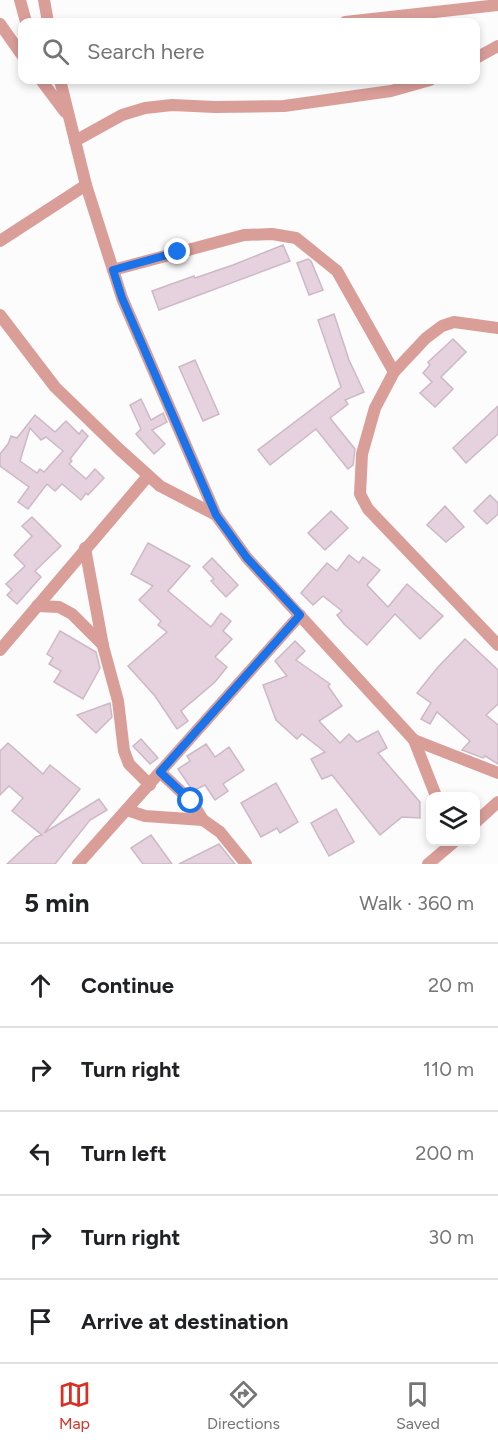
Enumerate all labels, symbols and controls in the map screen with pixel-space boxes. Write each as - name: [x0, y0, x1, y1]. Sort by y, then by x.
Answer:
- search box: [18, 18, 480, 84]
- icon: search: [39, 35, 72, 68]
- text: Search here: [87, 38, 205, 65]
- route end: [164, 238, 190, 264]
- route start: [177, 787, 203, 813]
- map controls: [426, 792, 480, 846]
- button: layers: [426, 792, 480, 846]
- text: 5 min: [24, 887, 90, 919]
- text: Walk · 360 m: [359, 891, 474, 915]
- icon: ahead: [24, 969, 57, 1002]
- text: Continue: [81, 972, 174, 999]
- text: 20 m: [428, 973, 474, 997]
- icon: right: [24, 1053, 57, 1086]
- text: Turn right: [81, 1056, 180, 1083]
- text: 110 m: [423, 1057, 474, 1081]
- icon: left: [24, 1137, 57, 1170]
- text: Turn left: [81, 1140, 167, 1167]
- text: 200 m: [415, 1141, 474, 1165]
- icon: right: [24, 1221, 57, 1254]
- text: Turn right: [81, 1224, 180, 1251]
- text: 30 m: [428, 1225, 474, 1249]
- icon: arrive: [24, 1305, 57, 1338]
- text: Arrive at destination: [81, 1308, 289, 1335]
- tab: Map: [58, 1378, 91, 1433]
- tab: Directions: [207, 1378, 280, 1433]
- tab: Saved: [396, 1378, 440, 1433]

